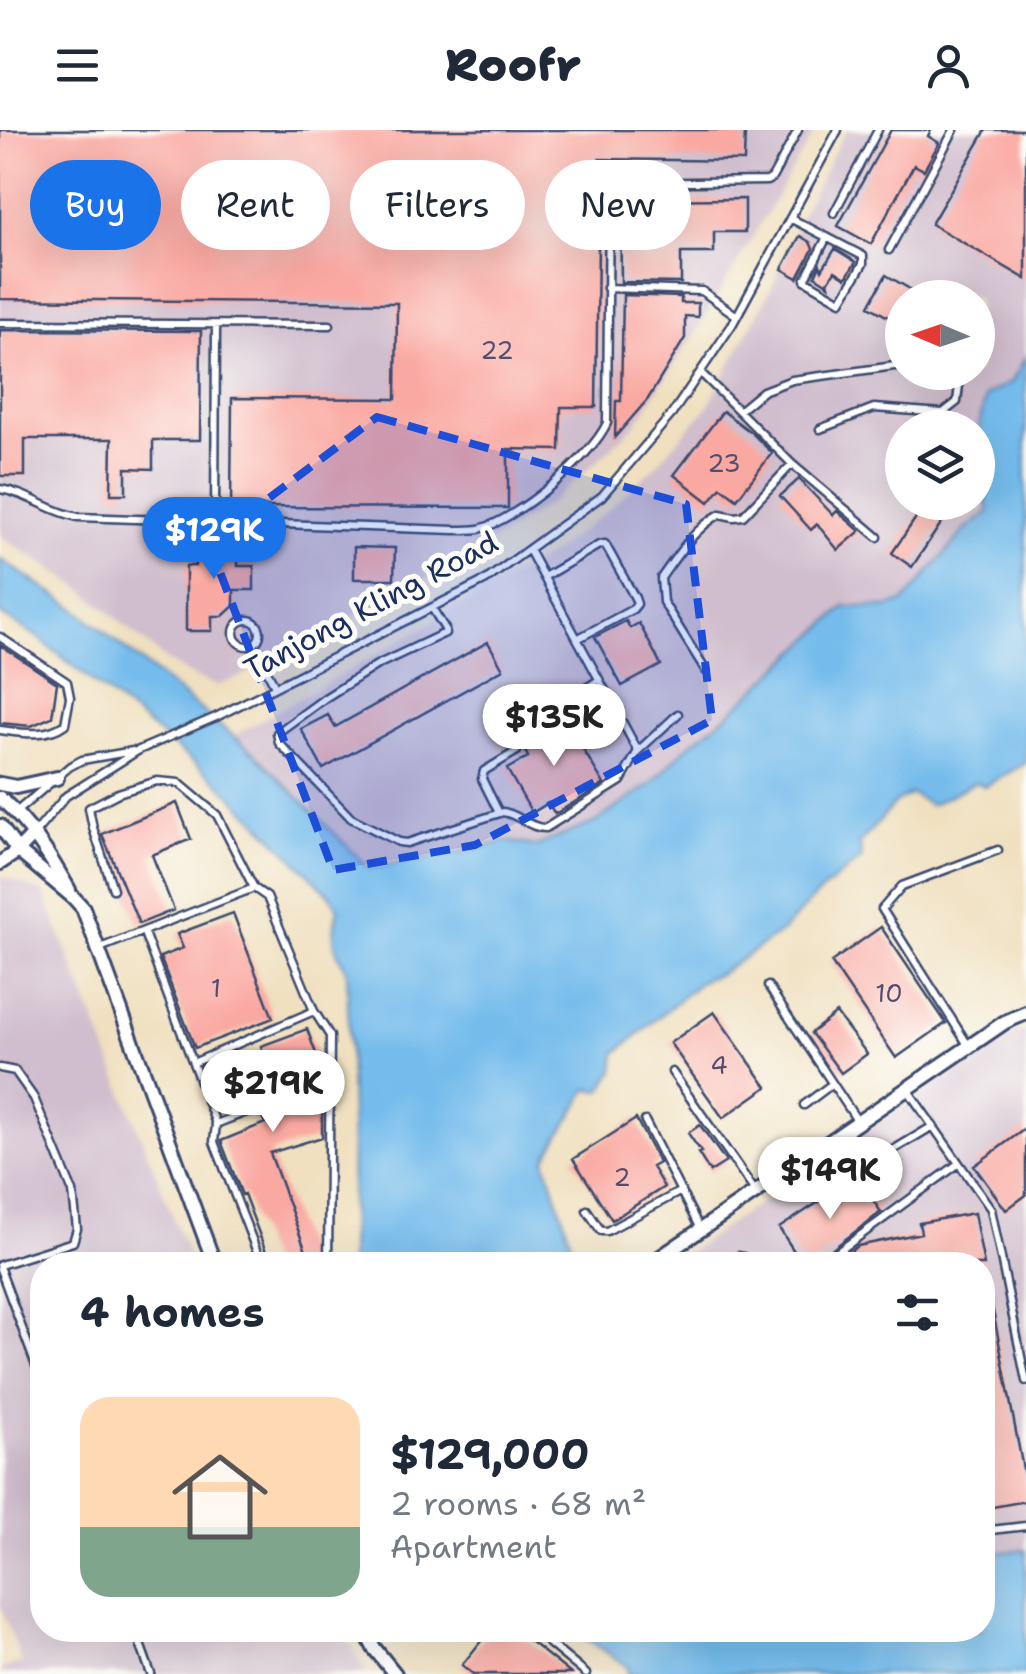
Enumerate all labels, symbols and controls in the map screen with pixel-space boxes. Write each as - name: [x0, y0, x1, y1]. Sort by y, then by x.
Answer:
- text: Roofr: [445, 35, 581, 95]
- icon: menu: [50, 38, 105, 93]
- icon: person: [921, 38, 976, 93]
- chip: Buy: [30, 160, 161, 250]
- chip: Rent: [181, 160, 330, 250]
- chip: Filters: [350, 160, 525, 250]
- chip: New: [545, 160, 691, 250]
- north arrow: [885, 280, 995, 390]
- map controls: [885, 280, 995, 520]
- house number: 22: [480, 333, 514, 367]
- button: layers: [885, 410, 995, 520]
- house number: 23: [707, 446, 741, 480]
- pin: $129K: [144, 497, 284, 582]
- text: $129K: [164, 508, 264, 551]
- street label: Tanjong Kling Road: [237, 521, 505, 690]
- pin: $135K: [484, 684, 624, 769]
- text: $135K: [505, 695, 603, 738]
- house number: 1: [211, 971, 221, 1005]
- house number: 10: [875, 976, 903, 1010]
- house number: 4: [710, 1048, 728, 1082]
- pin: $219K: [203, 1050, 343, 1135]
- text: $219K: [223, 1061, 323, 1104]
- pin: $149K: [760, 1137, 900, 1222]
- text: $149K: [780, 1148, 880, 1191]
- house number: 2: [613, 1160, 631, 1194]
- text: 4 homes: [80, 1284, 265, 1340]
- icon: filters: [890, 1285, 945, 1340]
- text: $129,000: [390, 1426, 590, 1482]
- icon: home: [160, 1437, 280, 1557]
- text: 2 rooms · 68 m²: [390, 1482, 646, 1525]
- text: Apartment: [390, 1525, 557, 1568]

